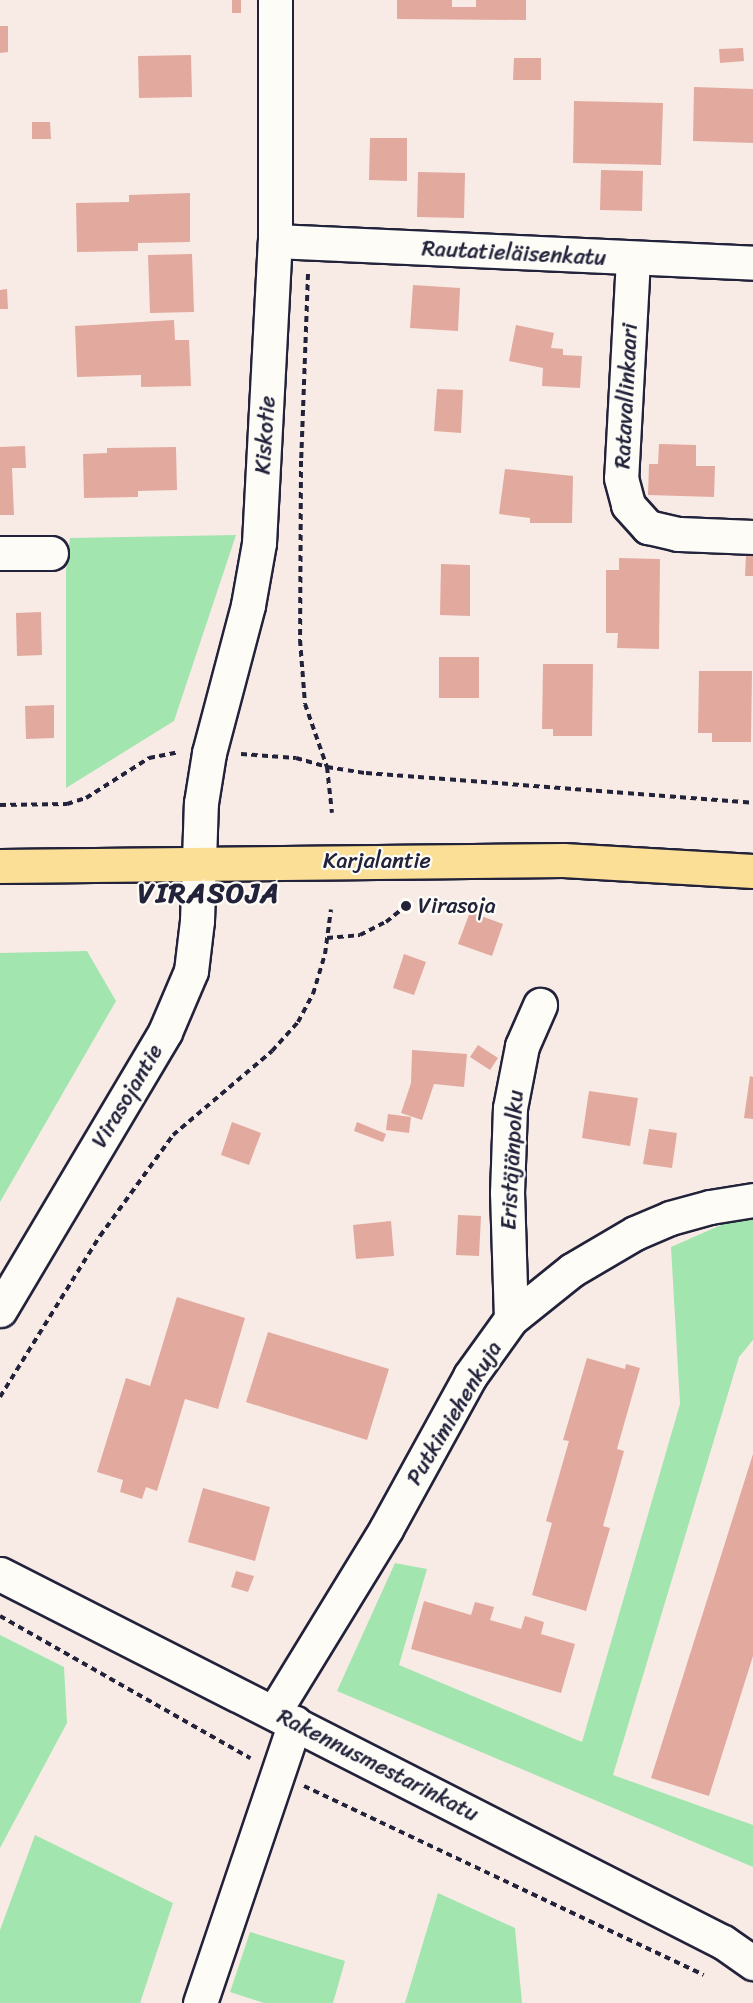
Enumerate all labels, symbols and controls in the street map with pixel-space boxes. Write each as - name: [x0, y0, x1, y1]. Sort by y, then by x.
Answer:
- street label: Rautatieläisenkatu: [421, 235, 607, 271]
- street label: Ratavallinkaari: [609, 323, 643, 469]
- street label: Kiskotie: [249, 395, 281, 475]
- street label: Karjalantie: [323, 848, 431, 874]
- district label: VIRASOJA: [139, 876, 279, 910]
- place label: Virasoja: [418, 893, 496, 919]
- marker: Virasoja: [399, 899, 413, 913]
- street label: Virasojantie: [86, 1040, 168, 1152]
- street label: Eristäjänpolku: [495, 1089, 529, 1231]
- street label: Putkimiehenkuja: [401, 1336, 507, 1490]
- street label: Rakennusmestarinkatu: [273, 1703, 483, 1827]

